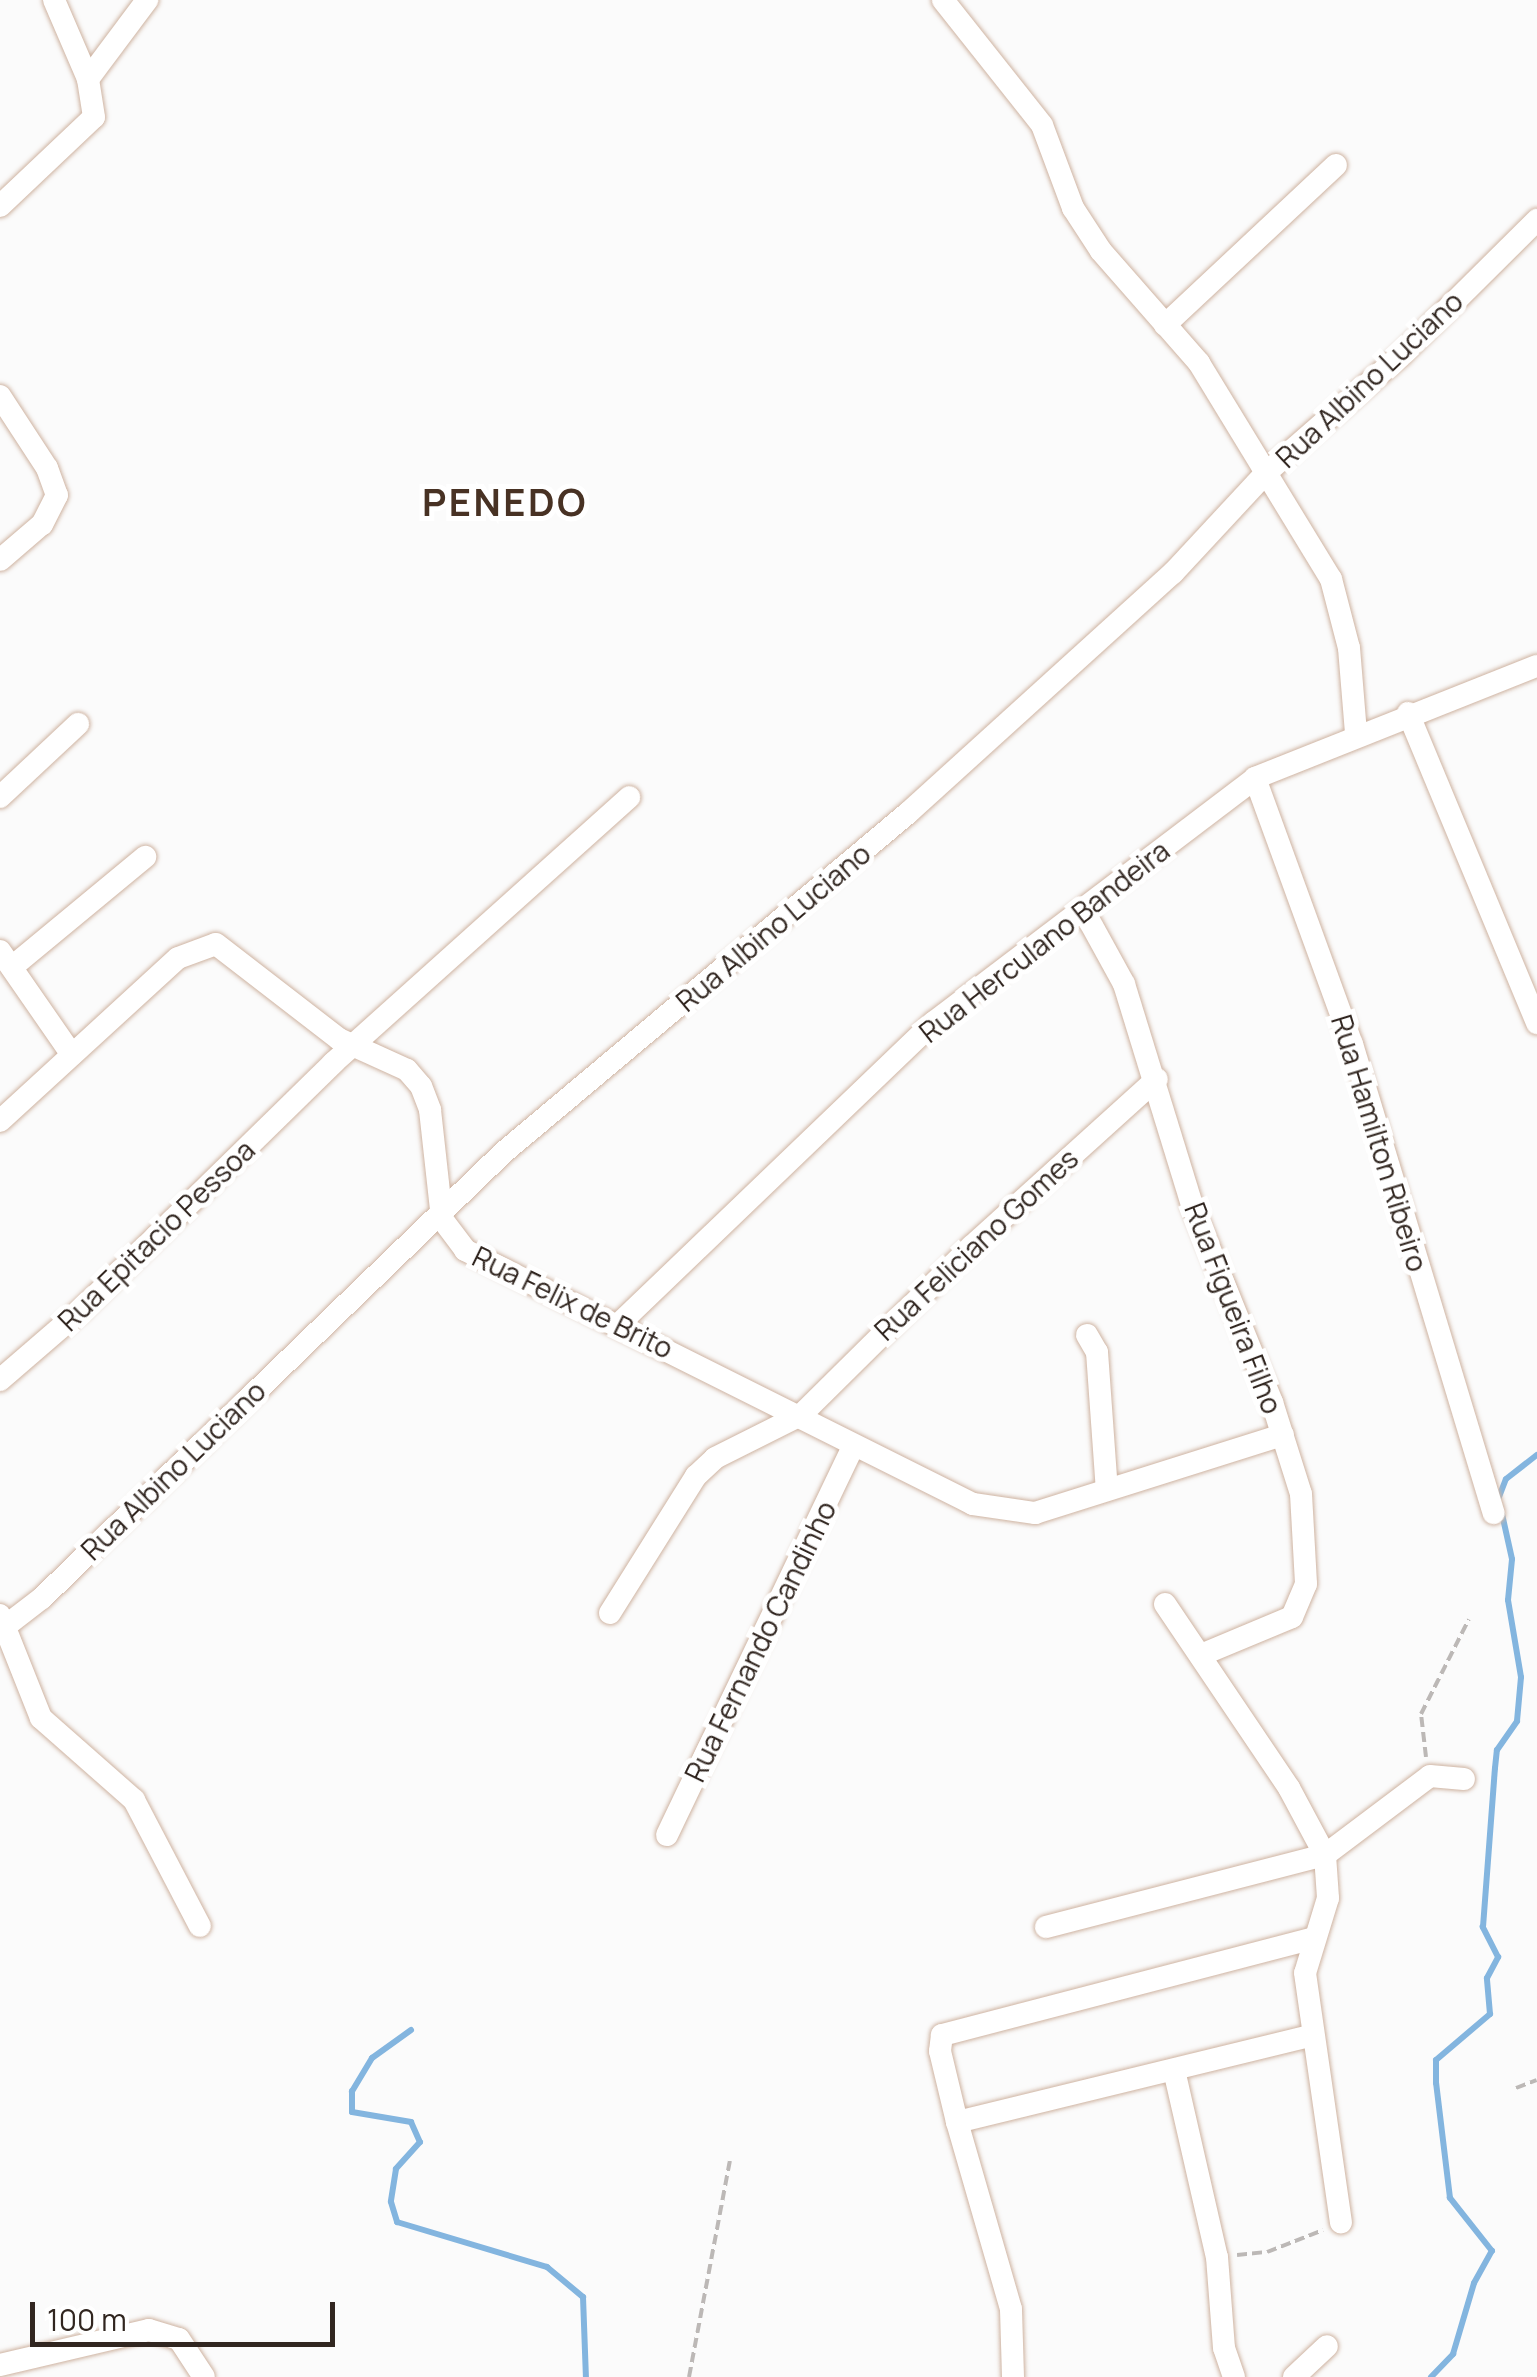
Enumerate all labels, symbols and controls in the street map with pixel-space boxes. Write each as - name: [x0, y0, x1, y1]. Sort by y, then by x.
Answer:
- street label: Rua Albino Luciano: [1269, 284, 1469, 474]
- district label: PENEDO: [422, 479, 588, 525]
- street label: Rua Herculano Bandeira: [912, 833, 1176, 1049]
- street label: Rua Albino Luciano: [669, 836, 877, 1018]
- street label: Rua Hamilton Ribeiro: [1325, 1011, 1435, 1275]
- street label: Rua Epitacio Pessoa: [51, 1133, 261, 1337]
- street label: Rua Feliciano Gomes: [867, 1141, 1085, 1347]
- street label: Rua Figueira Filho: [1178, 1198, 1290, 1418]
- street label: Rua Felix de Brito: [467, 1239, 679, 1365]
- street label: Rua Albino Luciano: [74, 1374, 272, 1566]
- street label: Rua Fernando Candinho: [677, 1495, 843, 1787]
- scale bar: [35, 2282, 340, 2344]
- text: 100 m: [47, 2299, 127, 2340]

